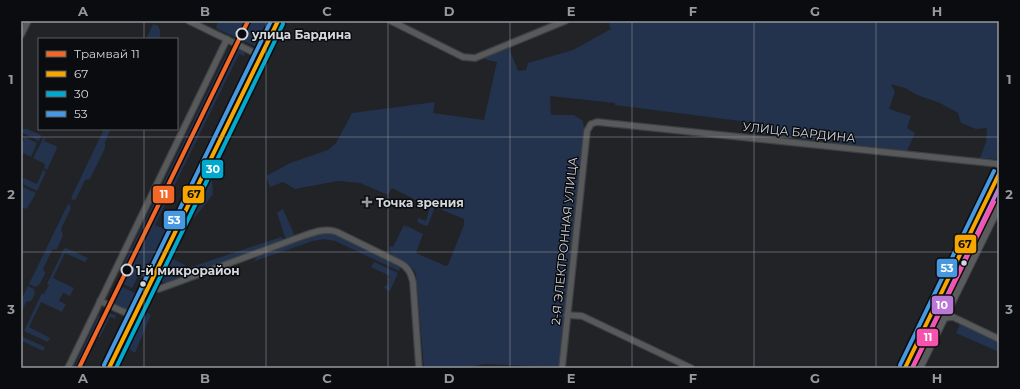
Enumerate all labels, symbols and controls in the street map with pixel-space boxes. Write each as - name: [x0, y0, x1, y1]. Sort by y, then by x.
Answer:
- text: A: [77, 3, 89, 19]
- text: B: [200, 3, 210, 19]
- text: C: [322, 3, 332, 19]
- text: D: [444, 3, 455, 19]
- text: E: [567, 3, 576, 19]
- text: F: [689, 3, 697, 19]
- text: G: [810, 3, 820, 19]
- text: H: [932, 3, 942, 19]
- marker: улица Бардина: [235, 27, 249, 41]
- place label: улица Бардина: [251, 27, 351, 42]
- legend: [38, 38, 178, 130]
- text: Трамвай 11: [74, 46, 140, 61]
- text: 67: [74, 66, 88, 81]
- text: 1: [8, 71, 14, 87]
- text: 1: [1006, 71, 1012, 87]
- text: 30: [74, 86, 89, 101]
- text: 53: [74, 106, 88, 121]
- street label: УЛИЦА БАРДИНА: [742, 119, 856, 145]
- street label: 2-Я ЭЛЕКТРОННАЯ УЛИЦА: [548, 156, 580, 326]
- line badge: 30: [201, 159, 224, 179]
- text: 30: [205, 162, 221, 176]
- line badge: 11: [152, 185, 175, 204]
- line badge: 67: [182, 185, 205, 204]
- text: 2: [7, 186, 15, 202]
- text: 2: [1005, 186, 1013, 202]
- text: 11: [160, 187, 168, 201]
- text: 67: [187, 187, 201, 201]
- place label: Точка зрения: [376, 195, 464, 210]
- marker: Точка зрения: [361, 196, 373, 208]
- line badge: 53: [163, 210, 186, 230]
- text: 53: [167, 213, 181, 227]
- line badge: 67: [954, 234, 977, 254]
- text: 67: [958, 237, 972, 251]
- line badge: 53: [936, 258, 958, 278]
- unlabelled marker: [959, 258, 969, 268]
- text: 53: [940, 261, 954, 275]
- marker: 1-й микрорайон: [120, 263, 134, 277]
- place label: 1-й микрорайон: [136, 263, 240, 278]
- unlabelled marker: [138, 279, 148, 289]
- line badge: 10: [931, 295, 954, 315]
- text: 10: [936, 298, 948, 312]
- text: 3: [6, 301, 15, 317]
- text: 3: [1004, 301, 1013, 317]
- line badge: 11: [916, 328, 939, 347]
- text: 11: [924, 330, 932, 344]
- text: A: [77, 370, 89, 386]
- text: B: [200, 370, 210, 386]
- text: C: [322, 370, 332, 386]
- text: D: [444, 370, 455, 386]
- text: E: [567, 370, 576, 386]
- text: F: [689, 370, 697, 386]
- text: G: [810, 370, 820, 386]
- text: H: [932, 370, 942, 386]

